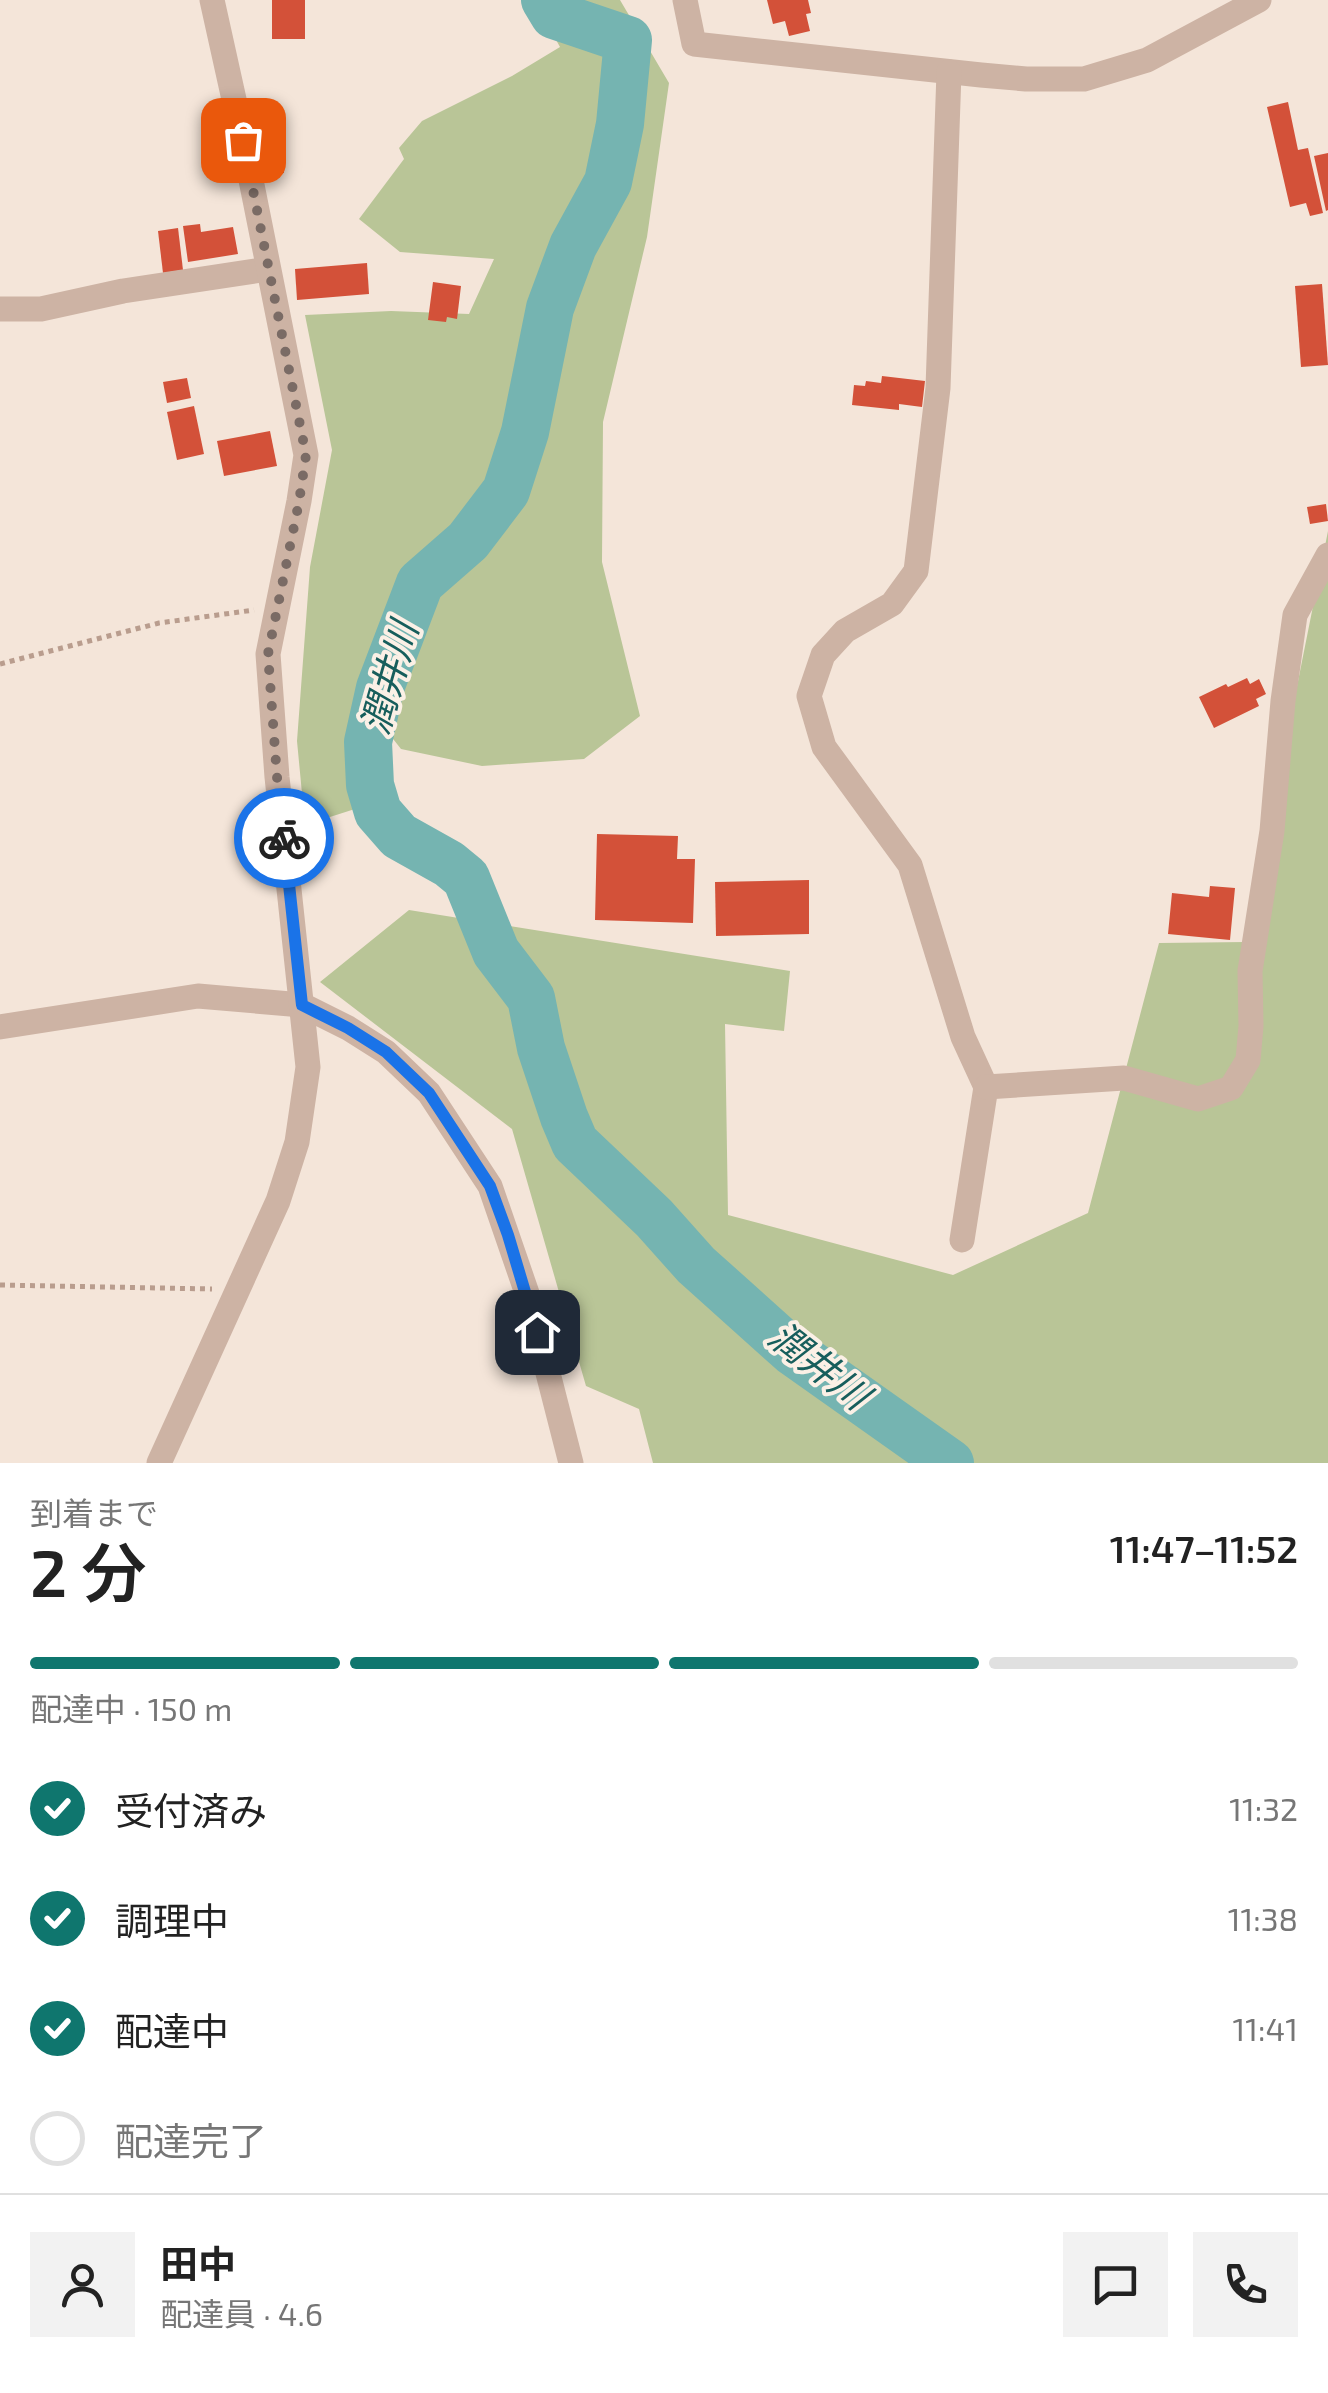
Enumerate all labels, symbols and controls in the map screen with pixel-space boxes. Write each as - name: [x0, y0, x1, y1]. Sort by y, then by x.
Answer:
- pin: [201, 98, 286, 183]
- icon: bag: [216, 113, 271, 168]
- water label: 潤井川: [350, 612, 427, 739]
- courier: [234, 788, 334, 888]
- icon: bike: [257, 811, 312, 866]
- pin: [495, 1290, 580, 1375]
- icon: home: [510, 1305, 565, 1360]
- water label: 潤井川: [761, 1311, 882, 1420]
- text: 到着まで: [30, 1493, 158, 1531]
- text: 11:47–11:52: [1110, 1525, 1298, 1571]
- text: 2 分: [30, 1532, 146, 1610]
- text: 配達中 · 150 m: [30, 1689, 232, 1727]
- icon: check: [30, 1781, 85, 1836]
- text: 受付済み: [115, 1787, 267, 1833]
- text: 11:32: [1229, 1789, 1298, 1827]
- icon: check: [30, 1891, 85, 1946]
- text: 調理中: [115, 1897, 229, 1943]
- text: 11:38: [1228, 1899, 1298, 1937]
- icon: check: [30, 2001, 85, 2056]
- text: 配達中: [115, 2007, 229, 2053]
- text: 11:41: [1233, 2009, 1298, 2047]
- text: 配達完了: [115, 2117, 267, 2163]
- button: person: [30, 2232, 135, 2337]
- button: chat: [1063, 2232, 1168, 2337]
- button: phone: [1193, 2232, 1298, 2337]
- text: 田中: [160, 2240, 236, 2286]
- text: 配達員 · 4.6: [160, 2294, 323, 2332]

